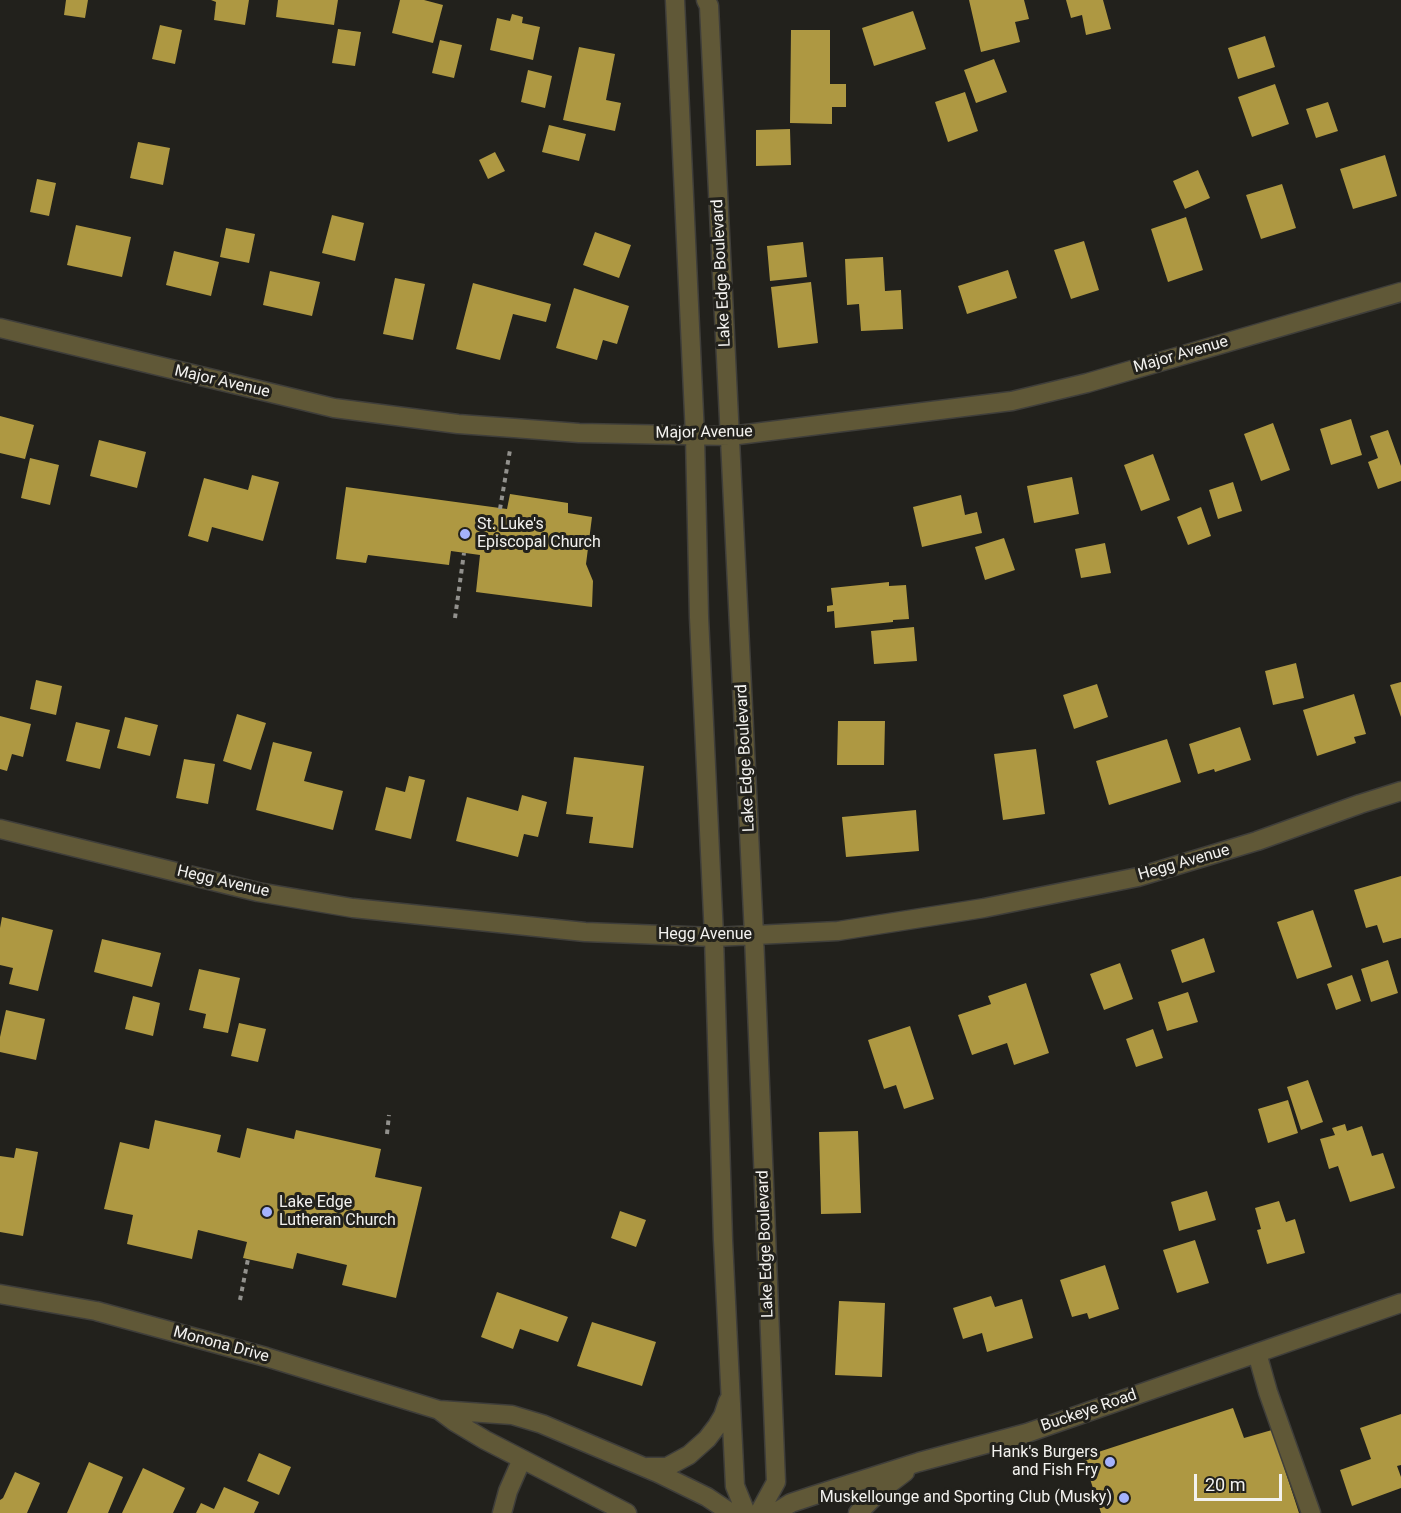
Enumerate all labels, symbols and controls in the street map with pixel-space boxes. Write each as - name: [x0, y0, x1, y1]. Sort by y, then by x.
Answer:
- street label: Lake Edge Boulevard: [709, 199, 735, 347]
- street label: Major Avenue: [1132, 332, 1230, 378]
- street label: Major Avenue: [172, 362, 272, 402]
- street label: Major Avenue: [655, 423, 753, 443]
- place label: St. Luke's Episcopal Church: [477, 515, 601, 553]
- marker: St. Luke's Episcopal Church: [458, 527, 472, 541]
- street label: Lake Edge Boulevard: [733, 684, 759, 832]
- street label: Hegg Avenue: [1136, 841, 1232, 885]
- street label: Hegg Avenue: [175, 862, 271, 902]
- street label: Hegg Avenue: [658, 925, 752, 945]
- street label: Lake Edge Boulevard: [754, 1170, 778, 1318]
- place label: Lake Edge Lutheran Church: [279, 1193, 396, 1231]
- marker: Lake Edge Lutheran Church: [260, 1205, 274, 1219]
- street label: Monona Drive: [171, 1323, 271, 1367]
- street label: Buckeye Road: [1039, 1386, 1139, 1436]
- place label: Hank's Burgers and Fish Fry: [991, 1443, 1098, 1481]
- marker: Hank's Burgers and Fish Fry: [1103, 1455, 1117, 1469]
- scale bar: [1197, 1462, 1286, 1500]
- text: 20 m: [1205, 1474, 1245, 1495]
- place label: Muskellounge and Sporting Club (Musky): [820, 1488, 1112, 1508]
- marker: Muskellounge and Sporting Club (Musky): [1117, 1491, 1131, 1505]

